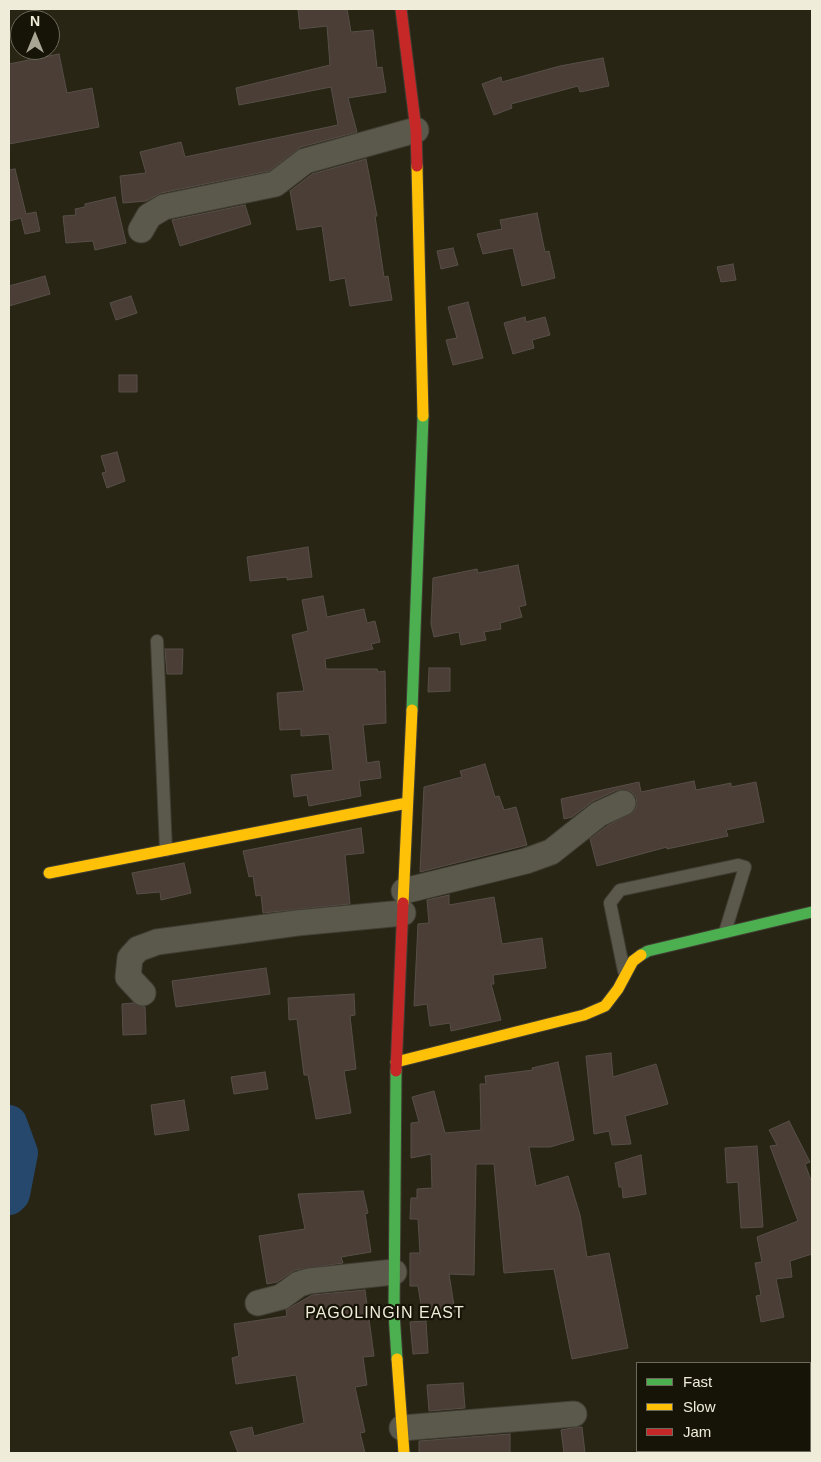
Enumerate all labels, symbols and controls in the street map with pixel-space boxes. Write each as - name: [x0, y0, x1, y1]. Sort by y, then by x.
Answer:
- north arrow: [10, 10, 60, 60]
- text: N: [30, 13, 40, 29]
- district label: PAGOLINGIN EAST: [303, 1304, 467, 1324]
- legend: [636, 1362, 811, 1452]
- text: Fast: [683, 1373, 712, 1390]
- text: Slow: [683, 1398, 716, 1415]
- text: Jam: [683, 1423, 711, 1440]

